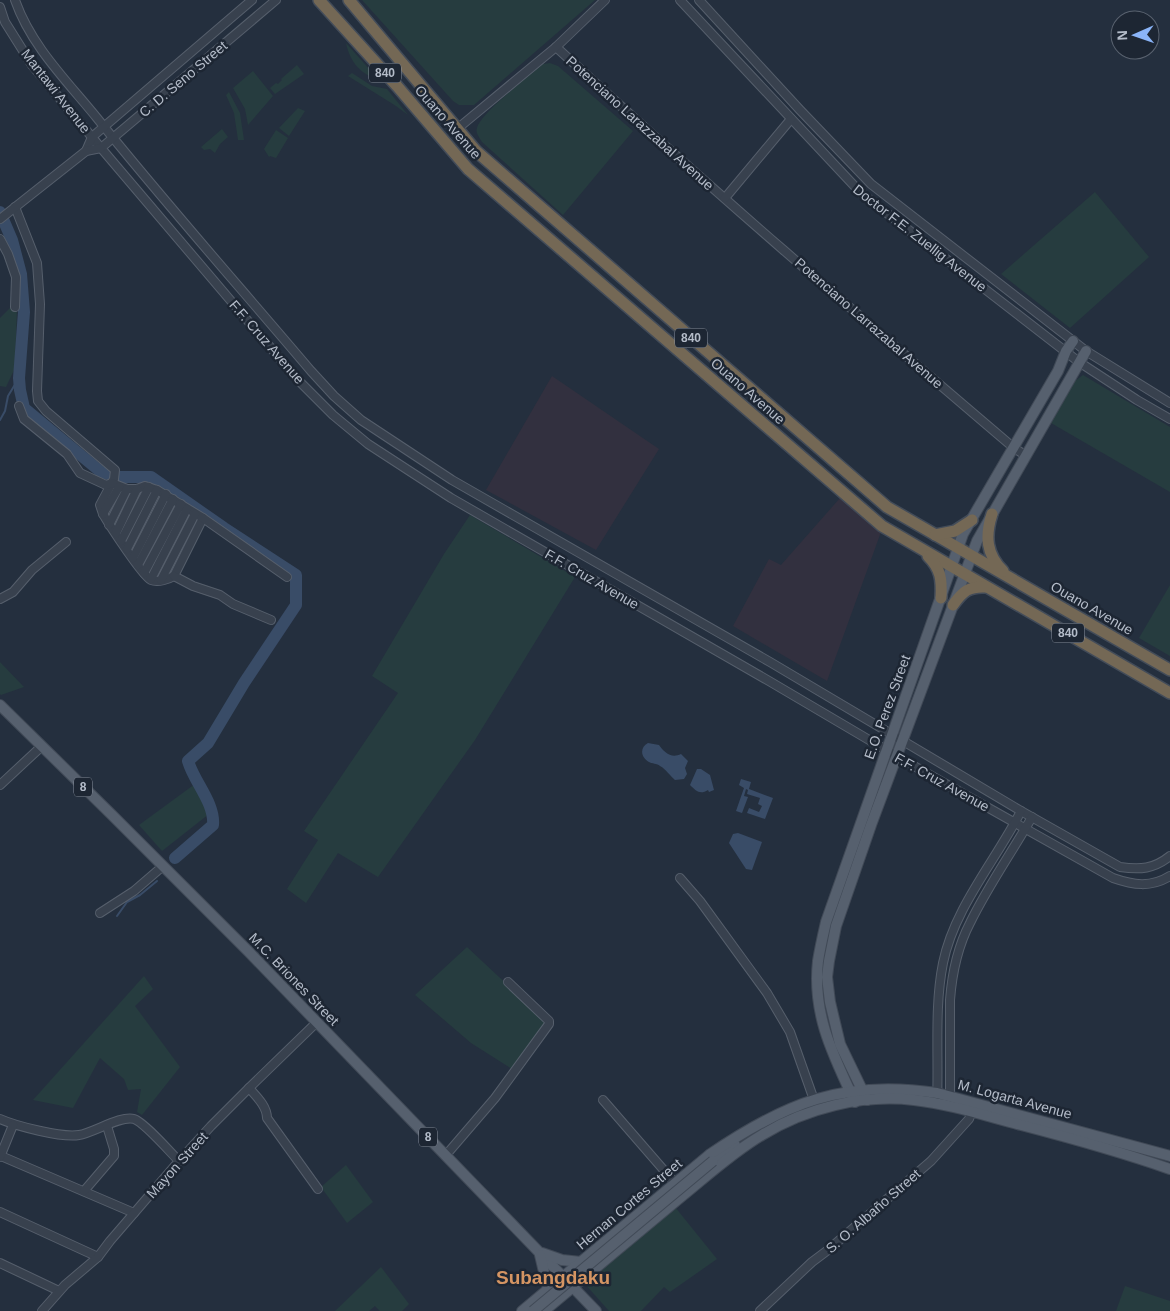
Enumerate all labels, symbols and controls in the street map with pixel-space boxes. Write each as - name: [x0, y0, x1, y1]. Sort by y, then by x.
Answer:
- north arrow: [1110, 10, 1160, 60]
- text: N: [1114, 30, 1130, 41]
- street label: C. D. Seno Street: [136, 38, 230, 120]
- street label: Mantawi Avenue: [18, 46, 94, 136]
- street label: Potenciano Larazzabal Avenue: [563, 53, 717, 194]
- road number: 840: [369, 64, 401, 82]
- street label: Ouano Avenue: [412, 82, 484, 162]
- street label: Doctor F.E. Zuellig Avenue: [850, 181, 990, 295]
- street label: Potenciano Larrazabal Avenue: [792, 254, 946, 392]
- street label: F.F. Cruz Avenue: [226, 297, 308, 387]
- road number: 840: [675, 328, 707, 348]
- street label: Ouano Avenue: [708, 355, 788, 427]
- street label: F.F. Cruz Avenue: [542, 546, 642, 612]
- street label: Ouano Avenue: [1048, 578, 1136, 638]
- road number: 840: [1052, 624, 1084, 642]
- street label: E.O. Perez Street: [861, 653, 913, 761]
- street label: F.F. Cruz Avenue: [892, 749, 992, 815]
- road number: 8: [74, 778, 92, 796]
- street label: M.C. Briones Street: [246, 930, 342, 1029]
- street label: M. Logarta Avenue: [956, 1076, 1074, 1122]
- road number: 8: [419, 1128, 437, 1146]
- street label: Mayon Street: [143, 1129, 211, 1201]
- street label: Hernan Cortes Street: [573, 1155, 685, 1253]
- street label: S. O. Albaño Street: [823, 1166, 924, 1256]
- district label: Subangdaku: [496, 1267, 610, 1288]

